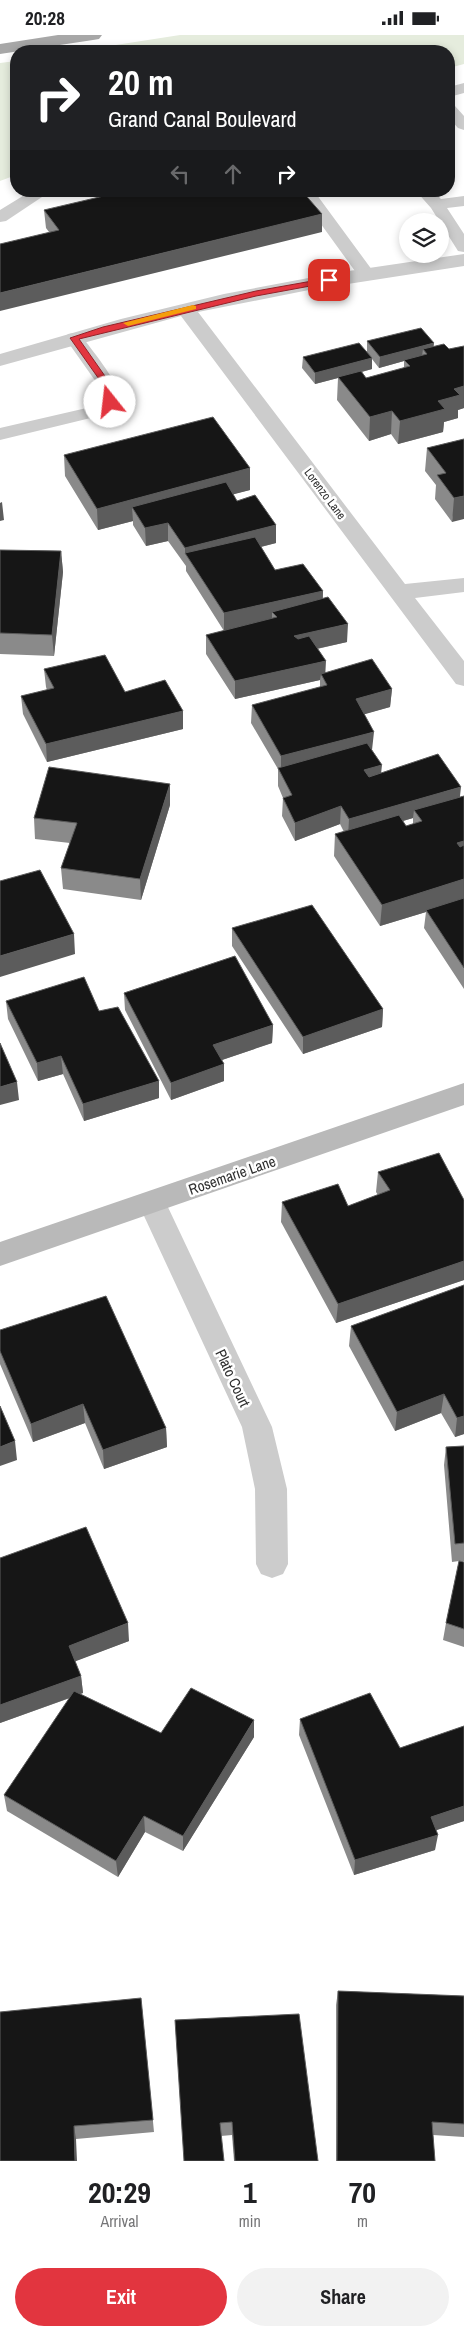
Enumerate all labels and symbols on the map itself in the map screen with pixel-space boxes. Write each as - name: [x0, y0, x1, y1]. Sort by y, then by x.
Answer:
- pin: [308, 259, 350, 301]
- position arrow: [83, 375, 135, 427]
- street label: Lorenzo Lane: [301, 465, 349, 523]
- street label: Rosemarie Lane: [186, 1150, 279, 1200]
- street label: Plato Court: [210, 1346, 256, 1411]

